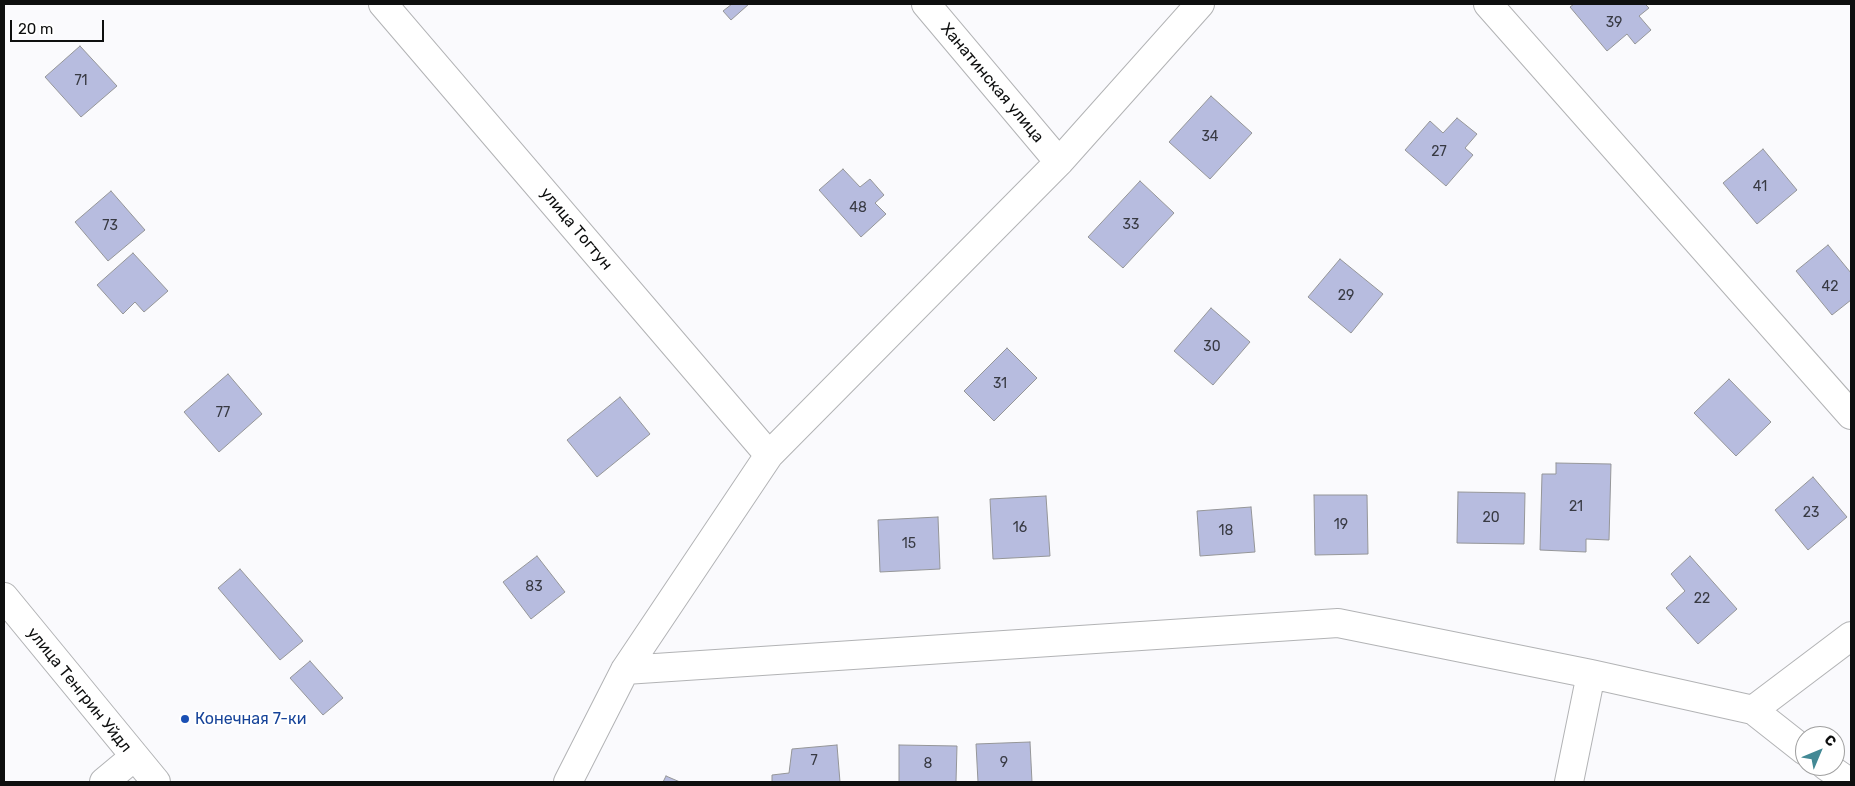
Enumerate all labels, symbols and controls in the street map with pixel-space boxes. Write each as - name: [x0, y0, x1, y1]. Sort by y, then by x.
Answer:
- scale bar: [12, 10, 106, 42]
- house number: 39: [1606, 15, 1622, 31]
- street label: Ханатинская улица: [936, 19, 1048, 147]
- text: 20 m: [18, 20, 53, 38]
- house number: 71: [74, 73, 88, 89]
- house number: 34: [1201, 129, 1219, 145]
- house number: 27: [1431, 144, 1447, 160]
- house number: 41: [1753, 179, 1767, 195]
- street label: улица Тогтун: [536, 184, 616, 274]
- house number: 48: [849, 200, 867, 216]
- house number: 33: [1123, 217, 1139, 233]
- house number: 73: [102, 218, 118, 234]
- house number: 42: [1822, 279, 1838, 295]
- house number: 29: [1338, 288, 1354, 304]
- house number: 30: [1203, 339, 1221, 355]
- house number: 31: [993, 376, 1007, 392]
- house number: 77: [216, 405, 230, 421]
- house number: 21: [1569, 499, 1583, 515]
- house number: 23: [1803, 505, 1819, 521]
- house number: 20: [1482, 510, 1500, 526]
- house number: 19: [1334, 517, 1348, 533]
- house number: 16: [1013, 520, 1027, 536]
- house number: 18: [1219, 523, 1233, 539]
- house number: 15: [902, 536, 916, 552]
- house number: 83: [525, 579, 543, 595]
- house number: 22: [1694, 591, 1710, 607]
- street label: улица Тенгрин Уйдл: [23, 624, 135, 756]
- place label: Конечная 7-ки: [195, 709, 306, 729]
- marker: Конечная 7-ки: [179, 713, 191, 725]
- north arrow: [1795, 726, 1845, 776]
- text: С: [1821, 731, 1840, 750]
- house number: 7: [810, 753, 818, 769]
- house number: 9: [1000, 755, 1008, 771]
- house number: 8: [924, 756, 932, 772]

